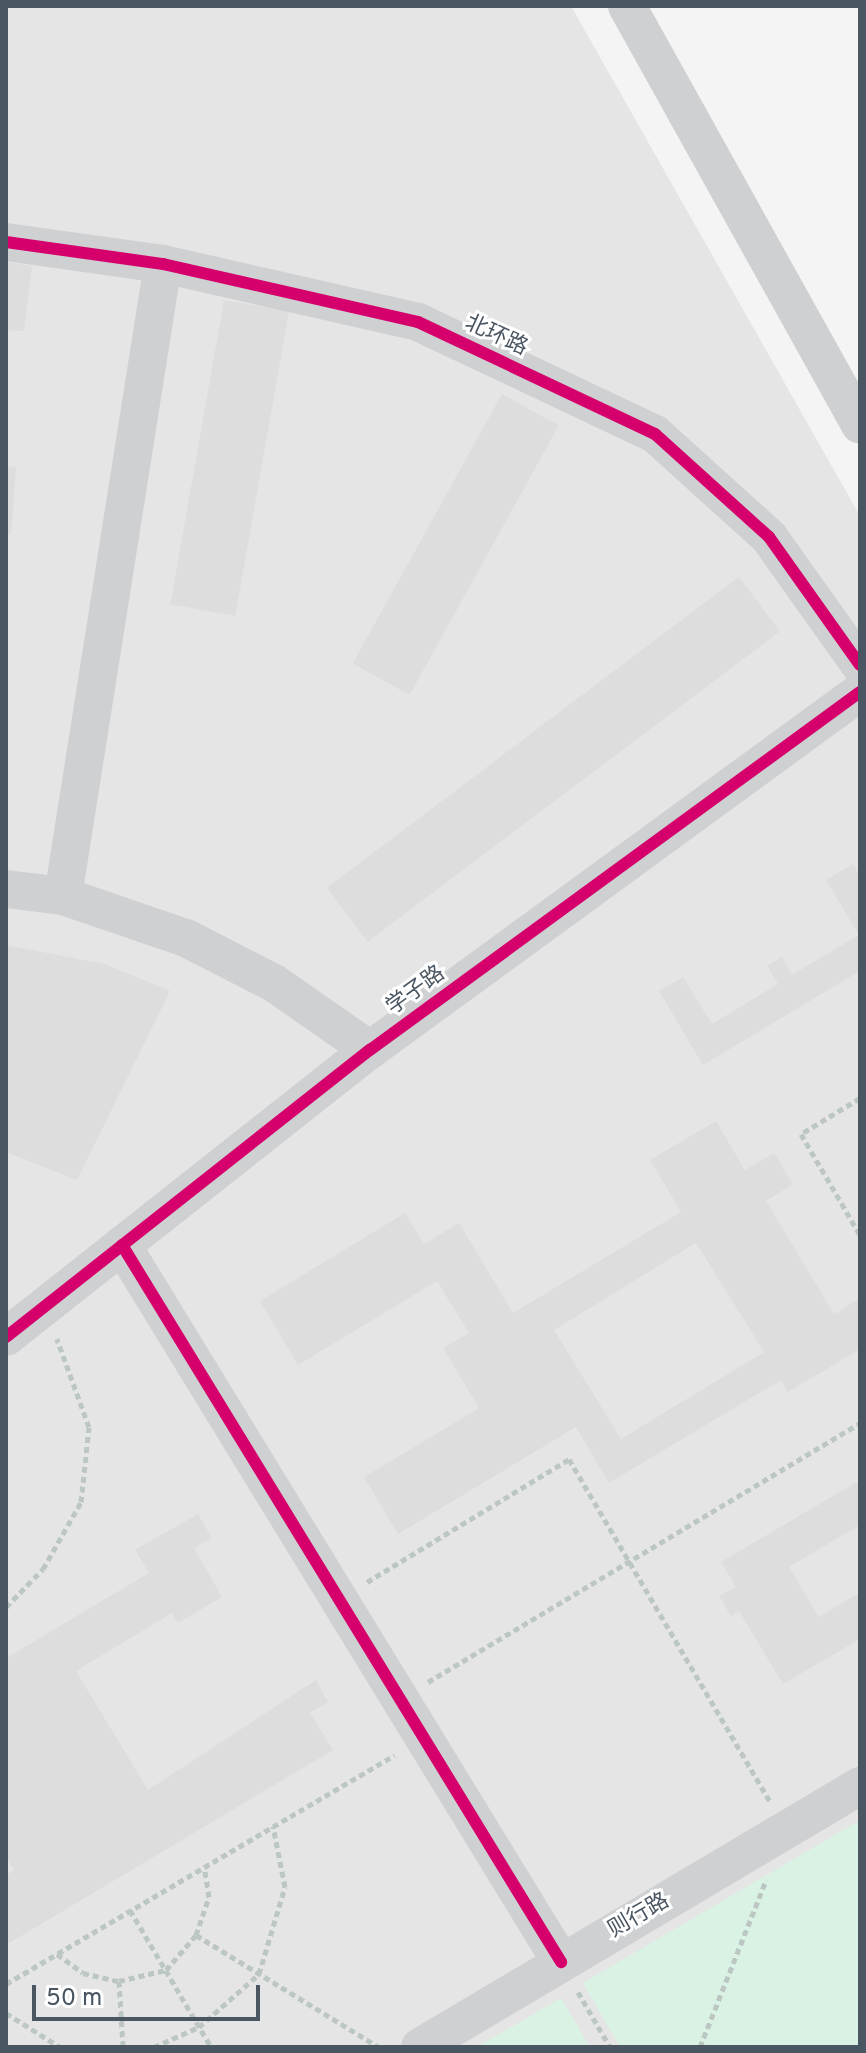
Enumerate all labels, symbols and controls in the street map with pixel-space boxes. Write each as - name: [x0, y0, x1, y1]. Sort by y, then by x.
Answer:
- street label: 北环路: [461, 310, 531, 362]
- street label: 学子路: [382, 961, 450, 1021]
- street label: 则行路: [604, 1888, 674, 1944]
- scale bar: [36, 1969, 264, 2019]
- text: 50 m: [46, 1984, 102, 2014]

